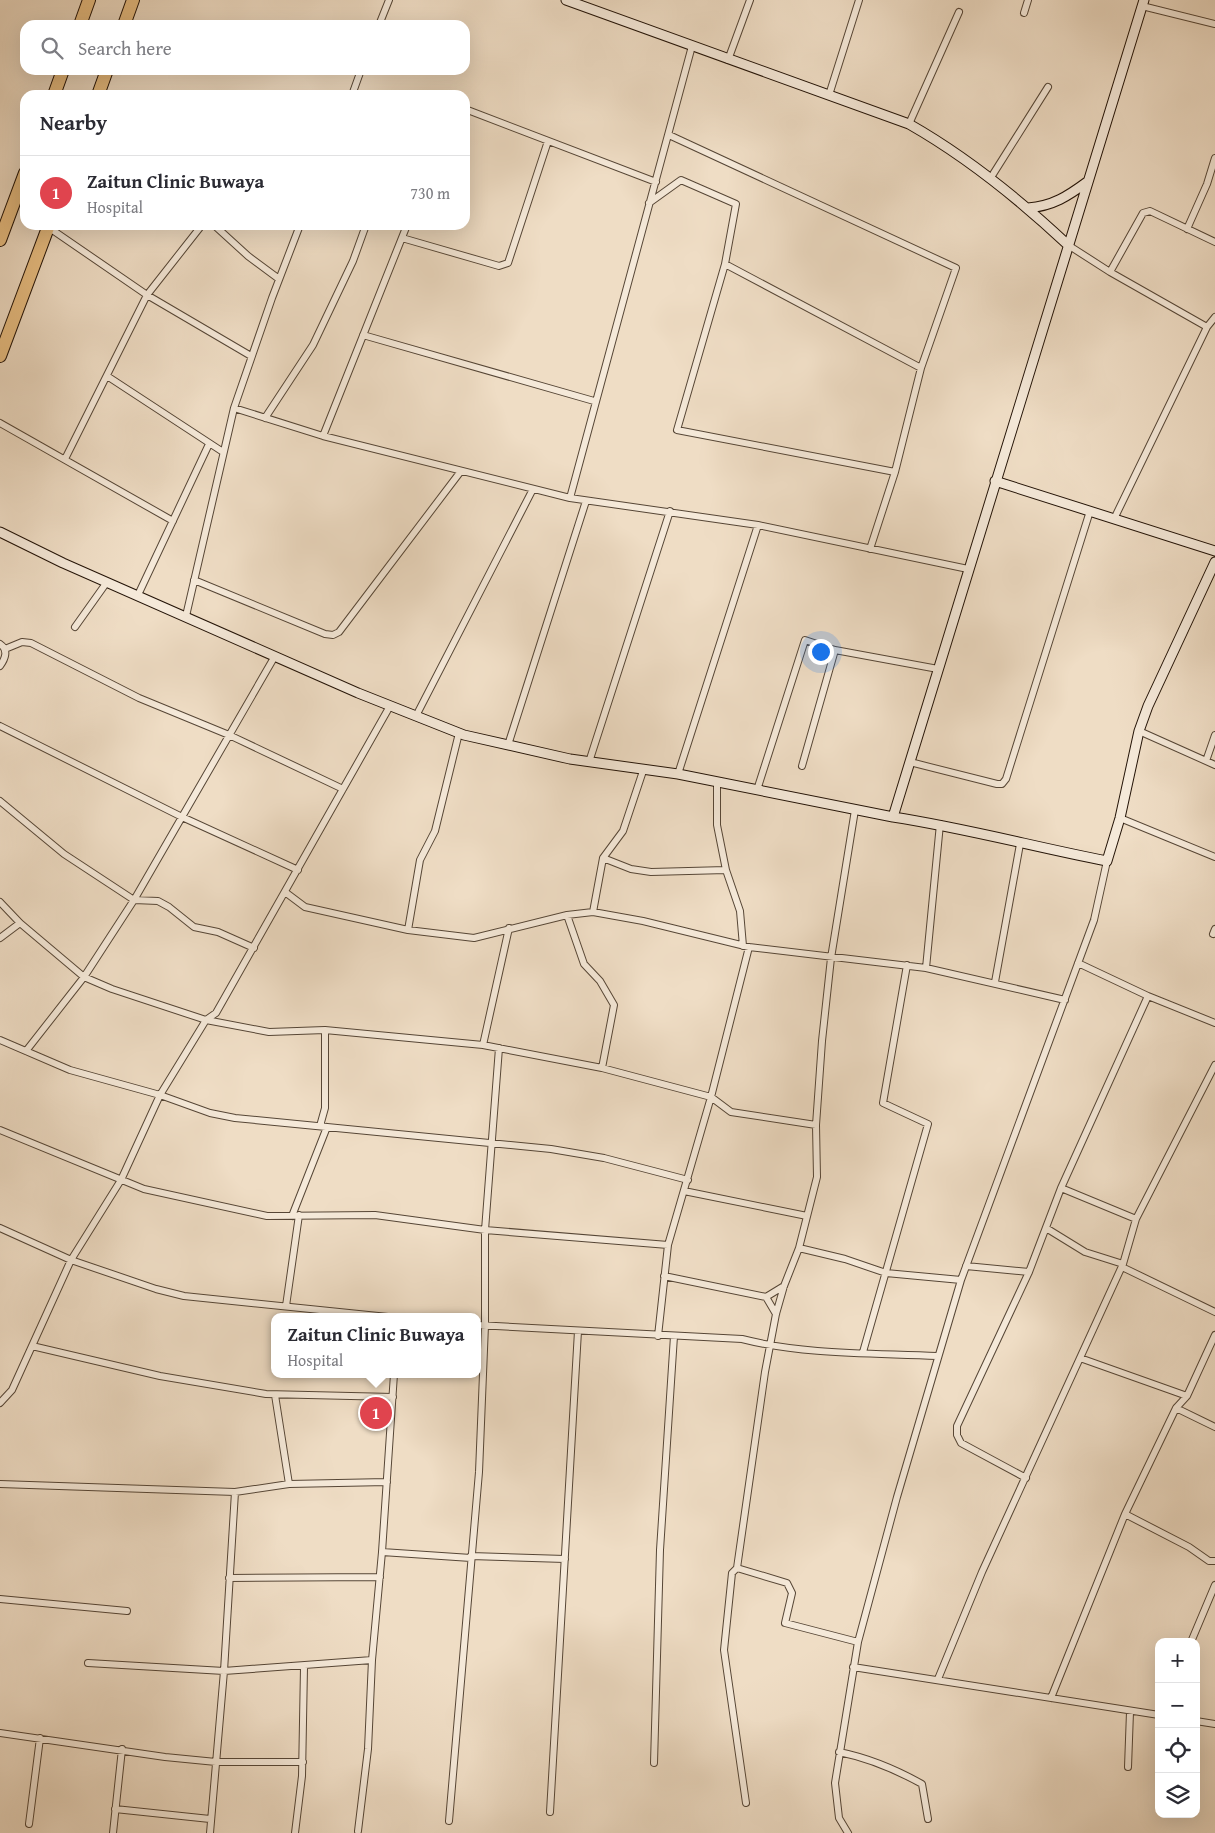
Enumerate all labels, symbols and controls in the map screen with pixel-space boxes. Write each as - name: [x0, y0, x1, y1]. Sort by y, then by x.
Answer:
- search box: [20, 20, 470, 75]
- icon: search: [38, 34, 66, 62]
- text: Search here: [78, 34, 172, 62]
- text: Nearby: [40, 107, 107, 138]
- text: Zaitun Clinic Buwaya: [87, 167, 264, 195]
- text: 1: [52, 181, 60, 205]
- text: 730 m: [410, 181, 450, 205]
- text: Hospital: [87, 195, 143, 219]
- your location: [808, 639, 834, 665]
- popup: [271, 1313, 481, 1378]
- text: Zaitun Clinic Buwaya: [287, 1320, 465, 1348]
- text: Hospital: [287, 1348, 343, 1372]
- pin: 1: [360, 1394, 392, 1432]
- map controls: [1155, 1638, 1200, 1818]
- button: +: [1155, 1638, 1200, 1683]
- button: −: [1155, 1683, 1200, 1728]
- button: locate: [1155, 1728, 1200, 1773]
- button: layers: [1155, 1773, 1200, 1818]

